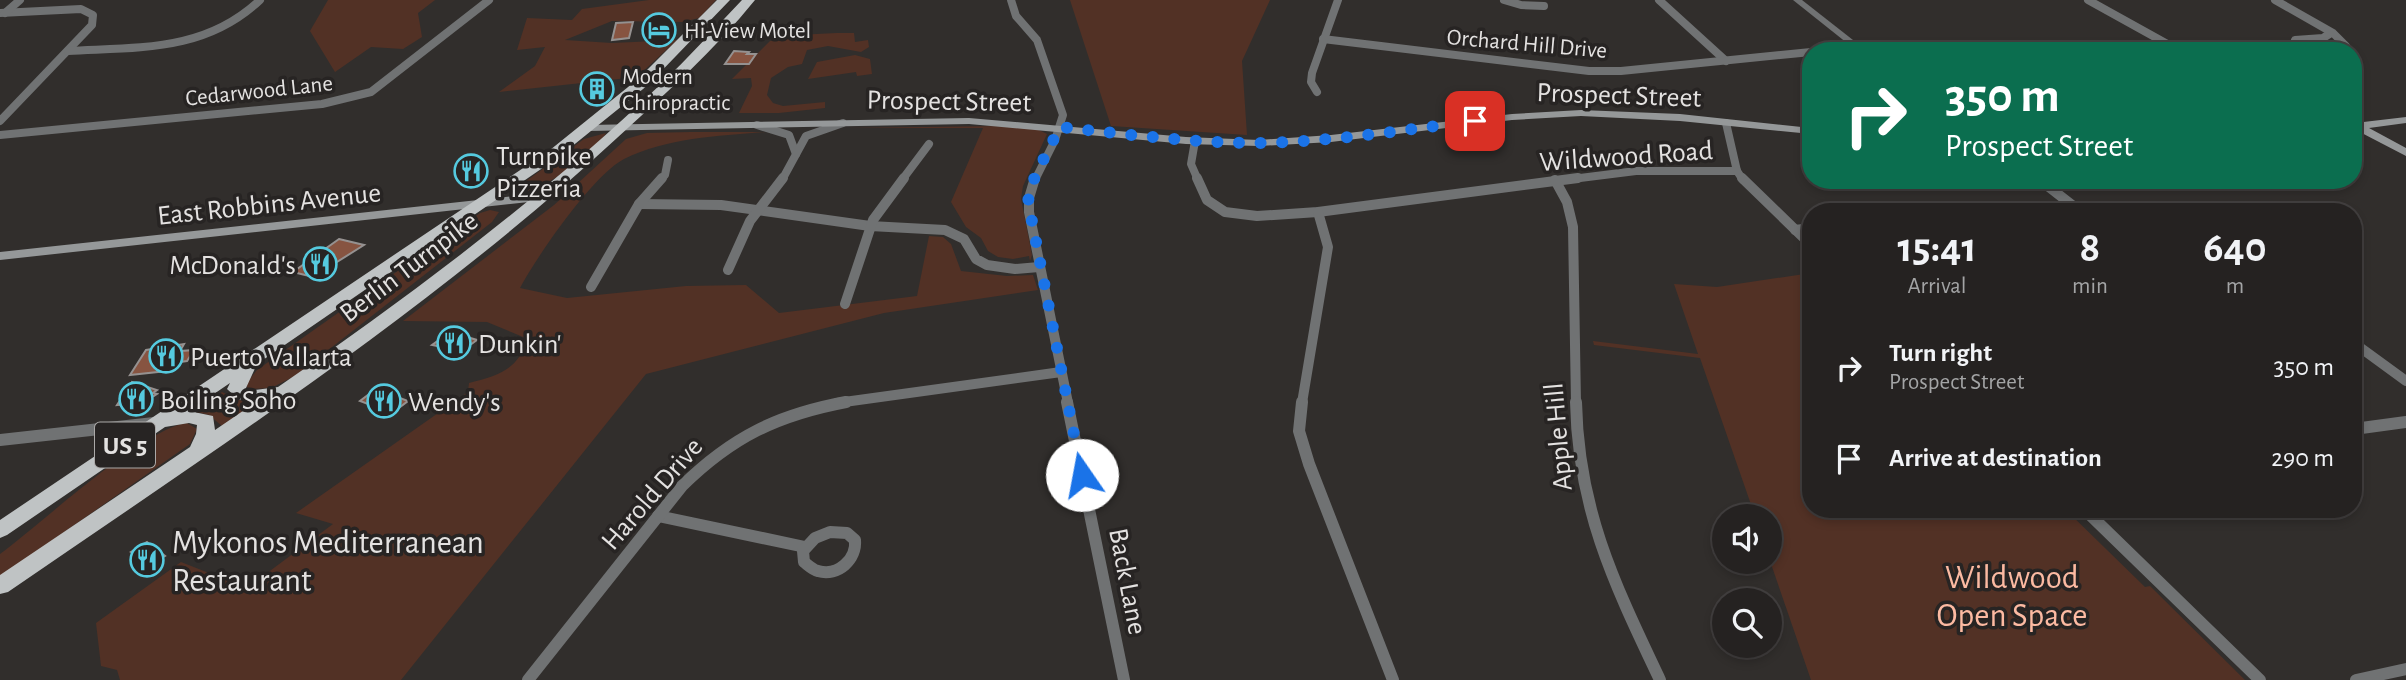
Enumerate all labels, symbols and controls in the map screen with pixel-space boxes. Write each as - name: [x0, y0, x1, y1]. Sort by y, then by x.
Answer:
- hotel icon: Hi-View Motel: [640, 11, 678, 49]
- place label: Hi-View Motel: [684, 20, 811, 43]
- street label: Orchard Hill Drive: [1446, 26, 1608, 63]
- place label: Modern Chiropractic: [622, 66, 730, 115]
- building icon: Modern Chiropractic: [578, 70, 616, 108]
- icon: right: [1830, 70, 1921, 161]
- street label: Cedarwood Lane: [184, 72, 334, 111]
- text: 350 m: [1945, 72, 2060, 121]
- street label: Prospect Street: [1536, 79, 1702, 113]
- street label: Prospect Street: [866, 87, 1032, 117]
- pin: [1445, 91, 1505, 151]
- icon: arrive: [1456, 102, 1494, 140]
- text: Prospect Street: [1945, 130, 2133, 162]
- street label: Wildwood Road: [1538, 137, 1714, 177]
- place label: Turnpike Pizzeria: [496, 143, 591, 203]
- restaurant icon: Turnpike Pizzeria: [452, 152, 490, 190]
- street label: East Robbins Avenue: [156, 179, 382, 231]
- street label: Berlin Turnpike: [335, 207, 483, 328]
- text: 15:41: [1897, 227, 1977, 269]
- text: 8: [2080, 227, 2100, 269]
- text: 640: [2203, 227, 2267, 269]
- restaurant icon: McDonald's: [301, 245, 339, 283]
- place label: McDonald's: [169, 252, 296, 280]
- text: Arrival: [1907, 275, 1967, 298]
- text: min: [2072, 275, 2108, 298]
- text: m: [2226, 275, 2244, 298]
- restaurant icon: Dunkin': [435, 324, 473, 362]
- place label: Dunkin': [478, 331, 561, 359]
- restaurant icon: Puerto Vallarta: [147, 337, 185, 375]
- text: Turn right: [1889, 340, 1992, 366]
- place label: Puerto Vallarta: [190, 344, 352, 372]
- icon: right: [1830, 349, 1868, 387]
- text: 350 m: [2274, 354, 2334, 380]
- text: Prospect Street: [1889, 371, 2024, 394]
- restaurant icon: Boiling Soho: [117, 380, 155, 418]
- restaurant icon: Wendy's: [365, 382, 403, 420]
- street label: Apple Hill: [1540, 382, 1578, 492]
- place label: Boiling Soho: [160, 387, 296, 415]
- place label: Wendy's: [408, 389, 501, 417]
- road number: US 5: [95, 422, 155, 467]
- street label: Harold Drive: [597, 433, 708, 556]
- position arrow: [1045, 438, 1119, 512]
- icon: arrive: [1830, 440, 1868, 478]
- text: Arrive at destination: [1889, 445, 2102, 471]
- text: 290 m: [2271, 445, 2334, 471]
- map controls: [1712, 504, 1782, 658]
- button: sound: [1712, 504, 1782, 574]
- street label: Back Lane: [1103, 526, 1151, 637]
- place label: Mykonos Mediterranean Restaurant: [172, 527, 484, 598]
- restaurant icon: Mykonos Mediterranean Restaurant: [128, 541, 166, 579]
- park label: Wildwood Open Space: [1937, 562, 2087, 633]
- button: search: [1712, 588, 1782, 658]

